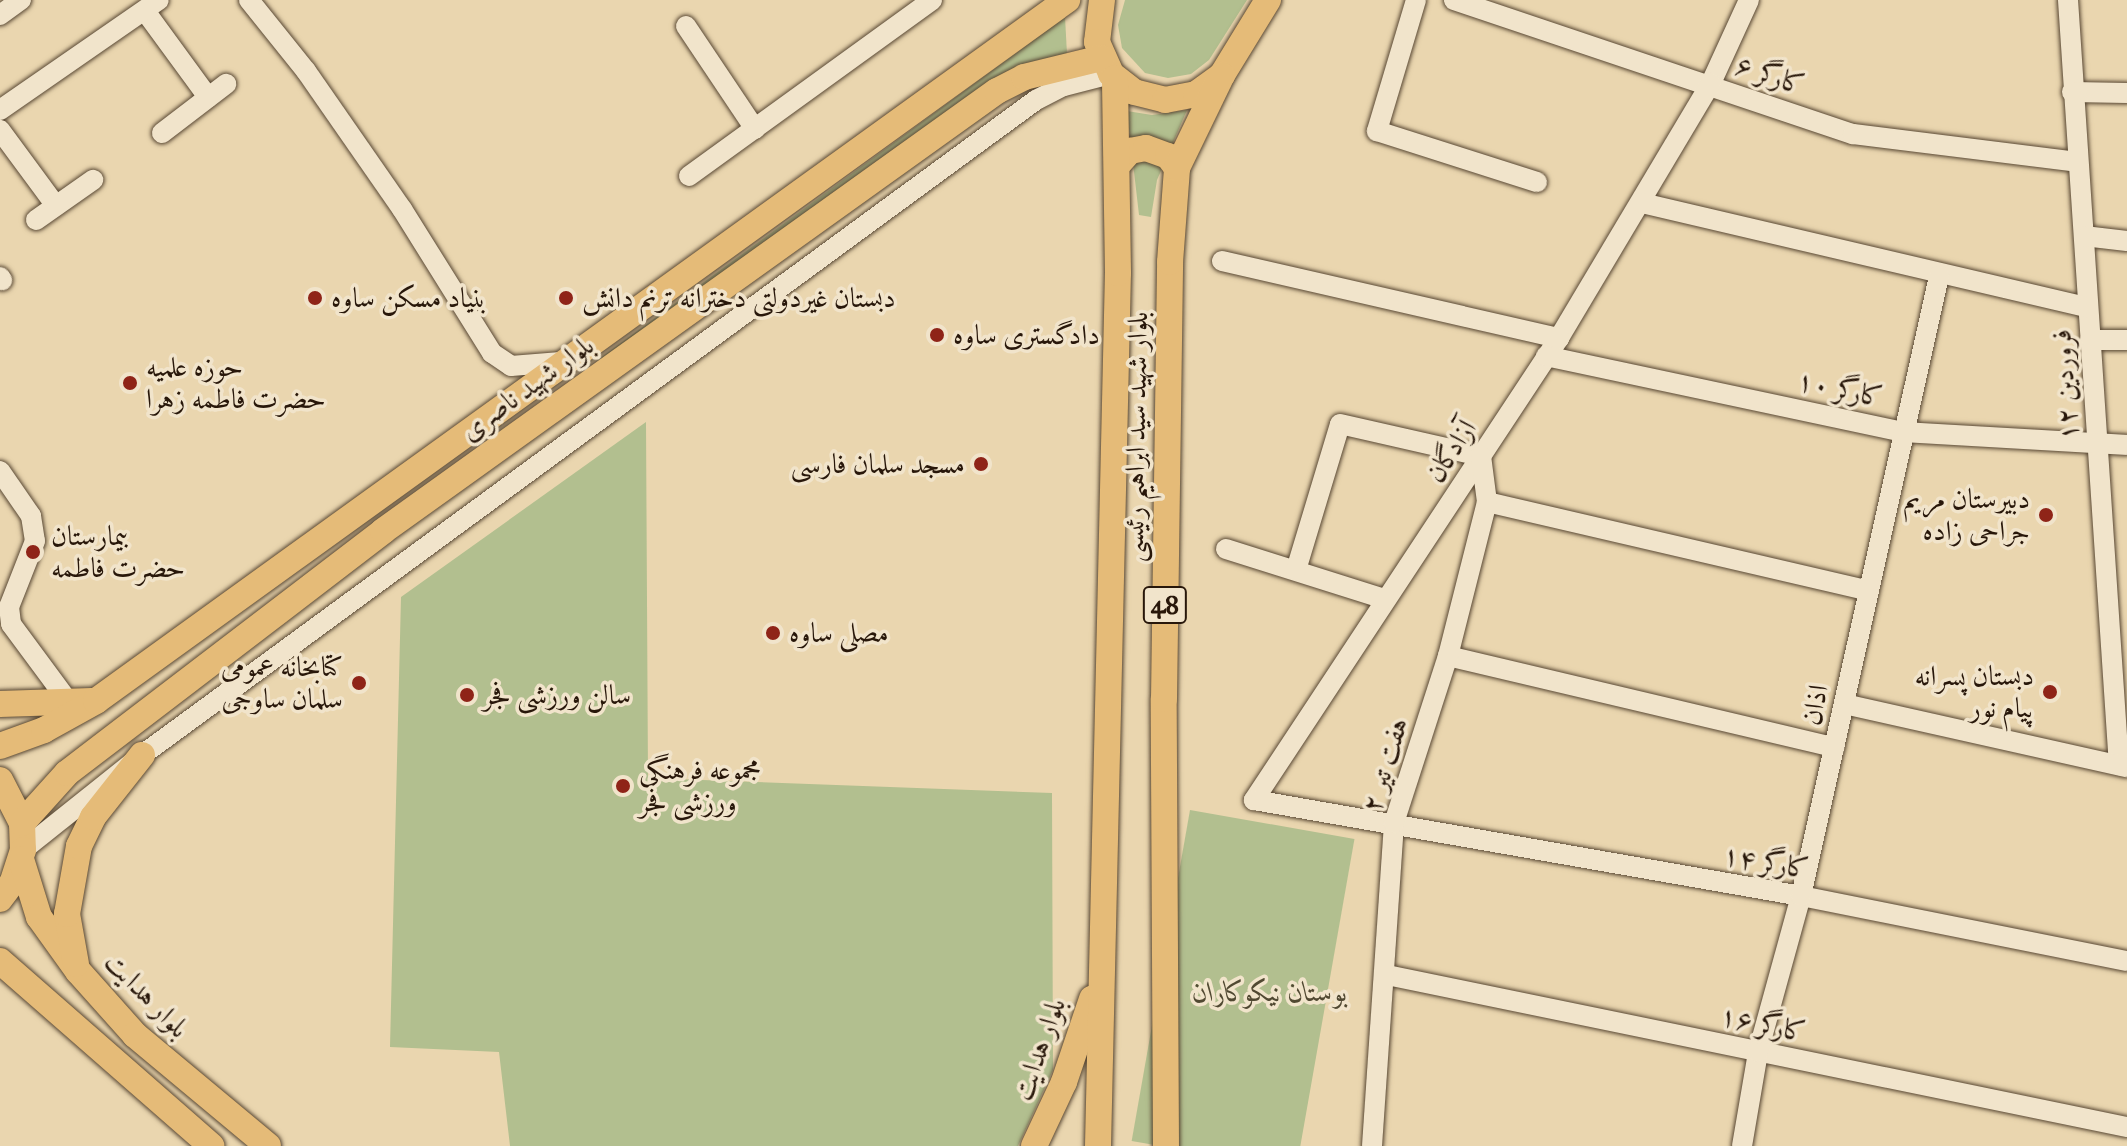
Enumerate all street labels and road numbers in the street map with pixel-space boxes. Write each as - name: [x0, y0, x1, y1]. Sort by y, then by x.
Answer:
- street label: کارگر ۶: [1731, 48, 1809, 102]
- street label: بلوار شهید سید ابراهیم رئیسی: [1117, 311, 1155, 563]
- street label: بلوار شهید ناصری: [454, 328, 600, 448]
- street label: ۱۲ فروردین: [2044, 328, 2086, 442]
- street label: کارگر ۱۰: [1794, 364, 1886, 414]
- street label: آزادگان: [1418, 413, 1484, 489]
- road number: 48: [1141, 583, 1189, 627]
- street label: اذان: [1794, 682, 1836, 728]
- street label: هفت تیر ۲: [1355, 714, 1415, 816]
- street label: کارگر ۱۴: [1720, 838, 1812, 886]
- street label: بلوار هدایت: [98, 945, 196, 1045]
- street label: بلوار هدایت: [1005, 993, 1073, 1105]
- street label: کارگر ۱۶: [1717, 999, 1809, 1049]

